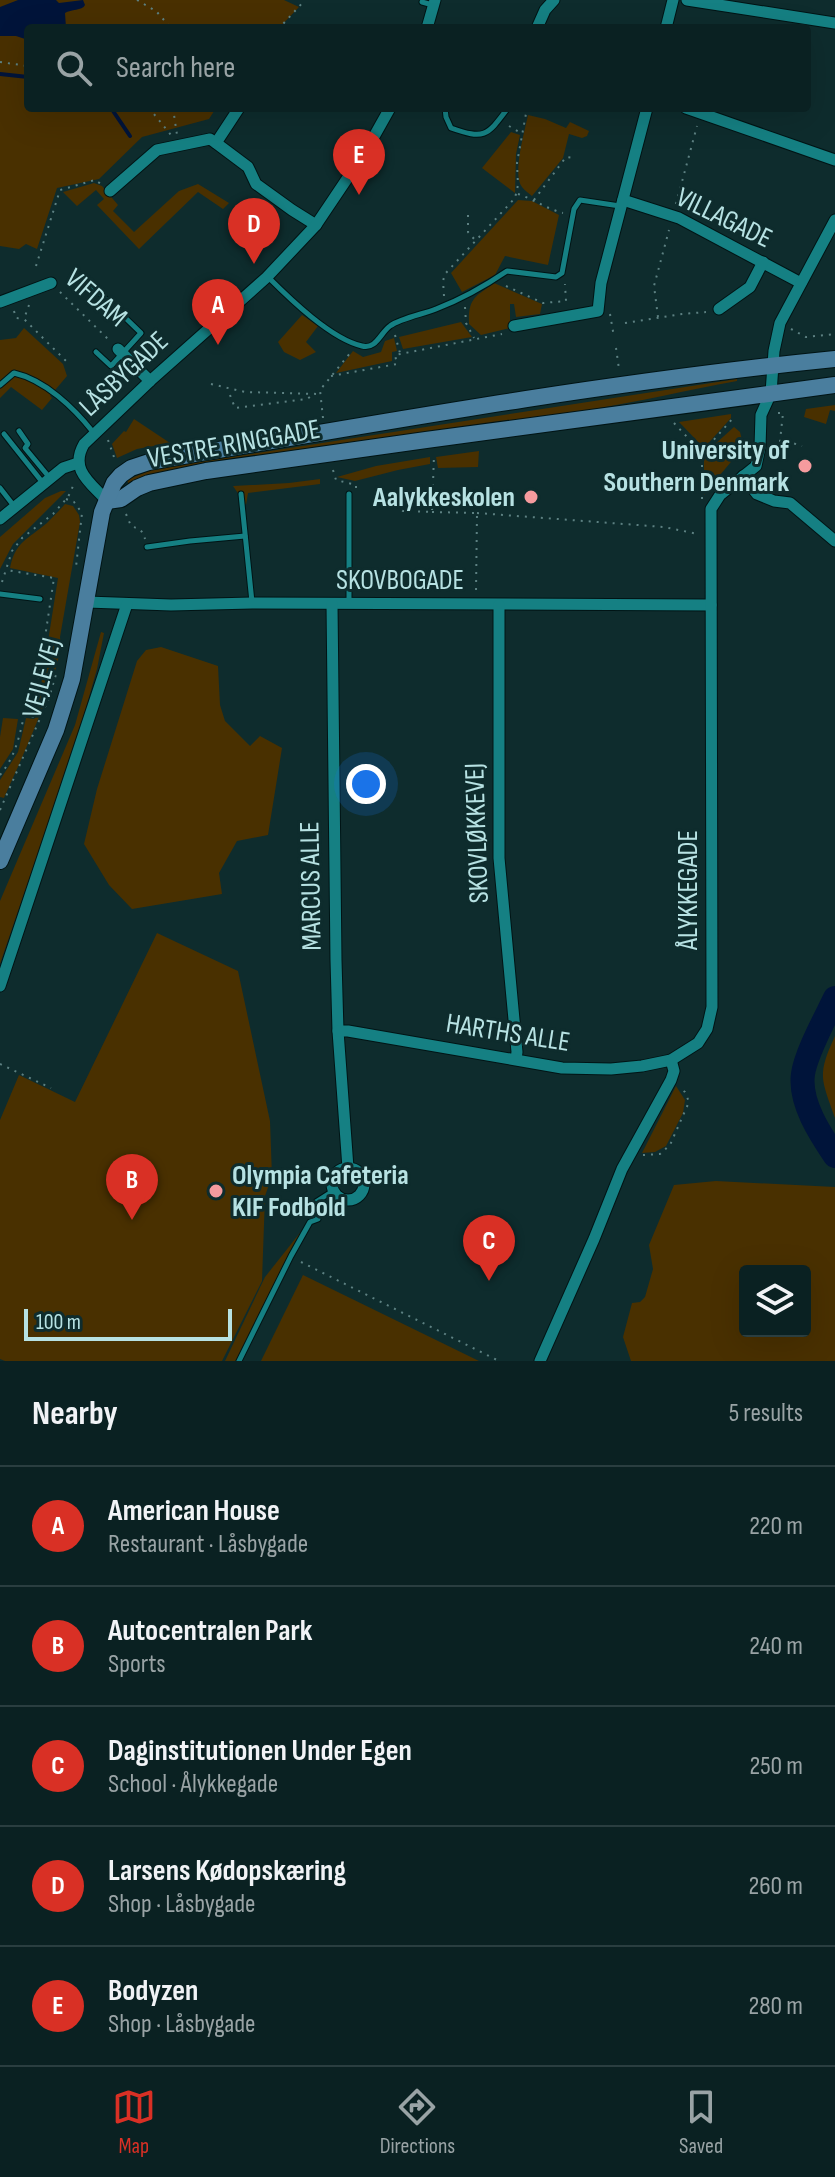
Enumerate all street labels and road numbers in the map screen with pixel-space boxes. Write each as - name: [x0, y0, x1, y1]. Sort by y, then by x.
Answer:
- street label: VILLAGADE: [671, 181, 777, 255]
- street label: VIFDAM: [58, 262, 134, 334]
- street label: LÅSBYGADE: [73, 325, 175, 423]
- street label: VESTRE RINGGADE: [145, 413, 323, 475]
- street label: SKOVBOGADE: [336, 564, 464, 597]
- street label: VEJLEVEJ: [16, 634, 68, 722]
- street label: SKOVLØKKEVEJ: [458, 762, 496, 904]
- street label: MARCUS ALLE: [293, 821, 329, 951]
- street label: ÅLYKKEGADE: [672, 830, 705, 951]
- street label: HARTHS ALLE: [444, 1007, 572, 1059]

